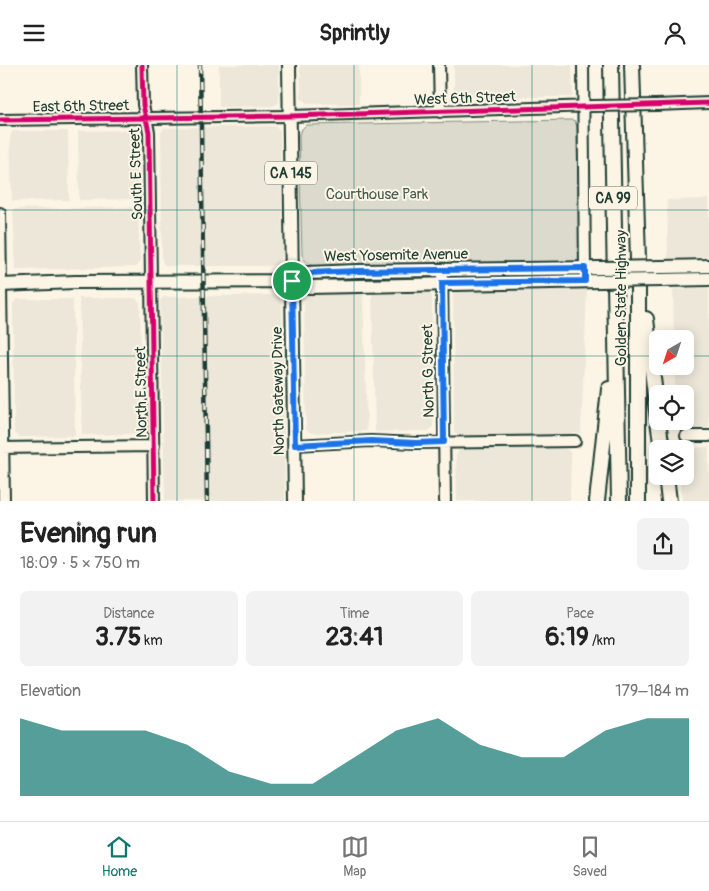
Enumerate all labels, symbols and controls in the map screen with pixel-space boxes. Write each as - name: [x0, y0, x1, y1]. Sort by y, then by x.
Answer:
- icon: menu: [20, 19, 48, 47]
- text: Sprintly: [319, 19, 390, 47]
- icon: person: [661, 19, 689, 47]
- street label: West 6th Street: [414, 87, 517, 110]
- street label: East 6th Street: [33, 96, 130, 117]
- street label: South E Street: [125, 127, 148, 220]
- road number: CA 145: [265, 161, 317, 185]
- park label: Courthouse Park: [326, 185, 429, 204]
- road number: CA 99: [589, 187, 637, 209]
- street label: Golden State Highway: [612, 229, 631, 366]
- street label: West Yosemite Avenue: [324, 245, 469, 266]
- pin: [271, 260, 313, 302]
- icon: arrive: [278, 267, 306, 295]
- street label: North G Street: [418, 323, 439, 418]
- street label: North Gateway Drive: [268, 326, 289, 455]
- north arrow: [649, 330, 694, 375]
- map controls: [649, 330, 694, 485]
- street label: North E Street: [131, 345, 152, 438]
- button: locate: [649, 385, 694, 430]
- button: layers: [649, 440, 694, 485]
- text: Evening run: [20, 516, 157, 551]
- button: share: [637, 518, 689, 570]
- text: 18:09 · 5 × 750 m: [20, 553, 140, 573]
- text: Distance: [103, 605, 154, 622]
- text: Time: [340, 605, 369, 622]
- text: Pace: [566, 605, 594, 622]
- text: 3.75: [95, 622, 141, 653]
- text: 23:41: [325, 622, 384, 653]
- text: 6:19: [545, 622, 589, 653]
- text: km: [141, 632, 163, 649]
- text: /km: [589, 632, 615, 649]
- text: Elevation: [20, 681, 81, 701]
- text: 179–184 m: [615, 681, 689, 701]
- tab: Home: [102, 833, 137, 880]
- tab: Map: [341, 833, 369, 880]
- tab: Saved: [572, 833, 607, 880]

